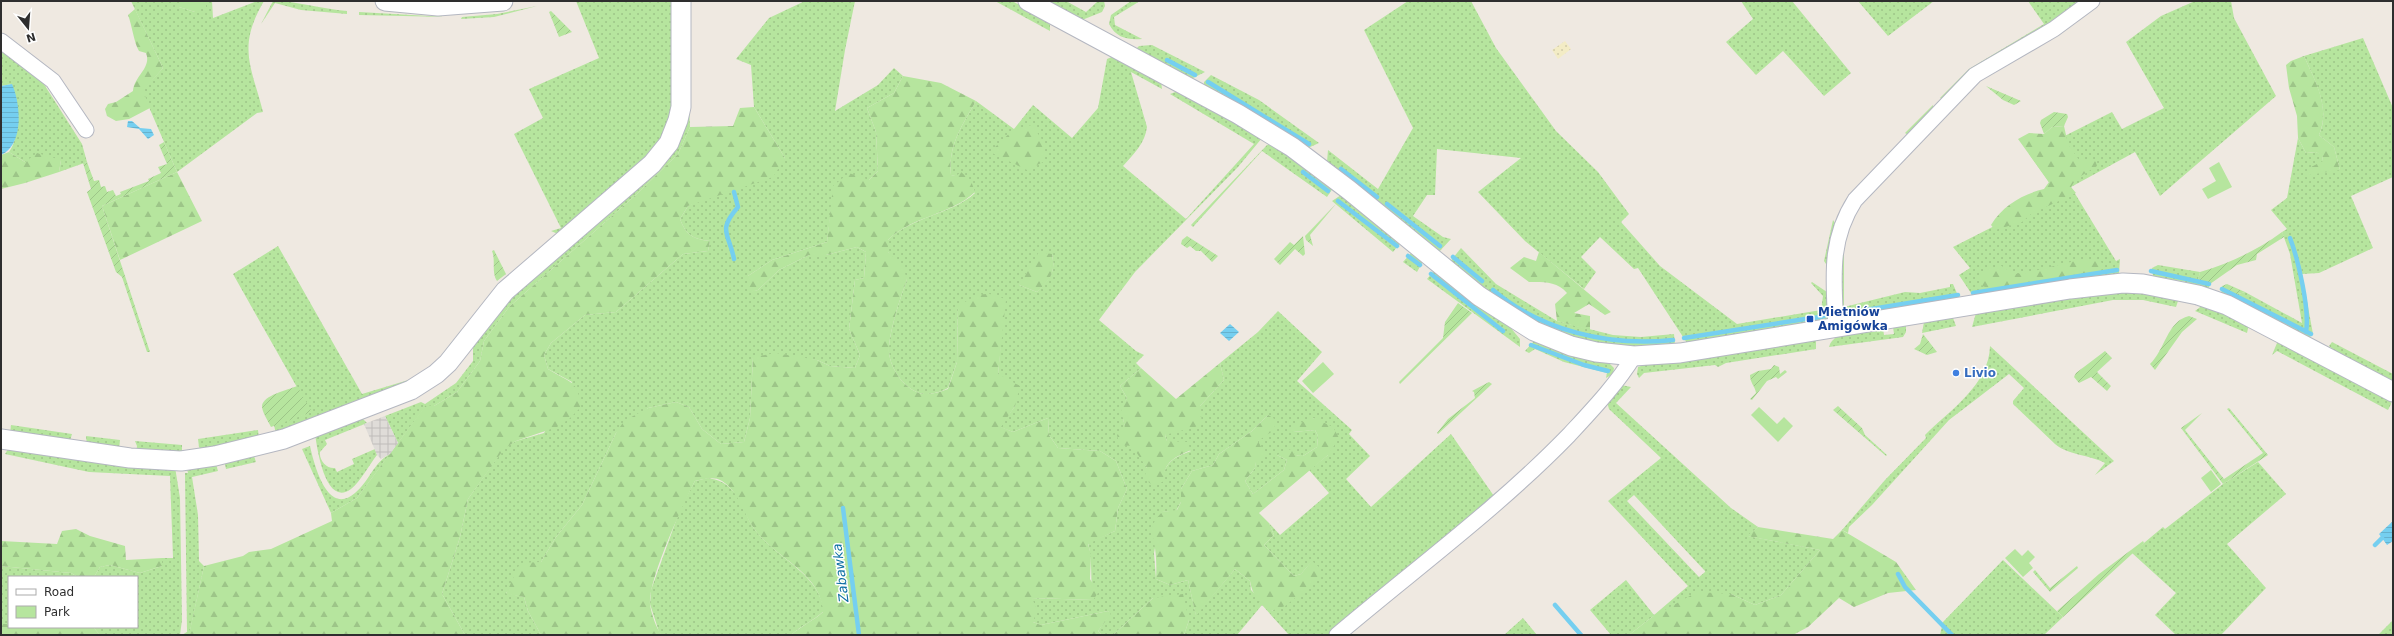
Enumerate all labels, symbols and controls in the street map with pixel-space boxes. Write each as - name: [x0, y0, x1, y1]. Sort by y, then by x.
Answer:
- north arrow: [8, 8, 48, 48]
- text: N: [24, 30, 37, 45]
- place label: Mietniów Amigówka: [1818, 305, 1888, 333]
- marker: Mietniów Amigówka: [1805, 314, 1815, 324]
- place label: Livio: [1964, 366, 1996, 380]
- marker: Livio: [1951, 368, 1961, 378]
- water label: Zabawka: [829, 543, 852, 604]
- legend: [8, 576, 138, 628]
- text: Road: [44, 585, 74, 599]
- text: Park: [44, 605, 70, 619]

